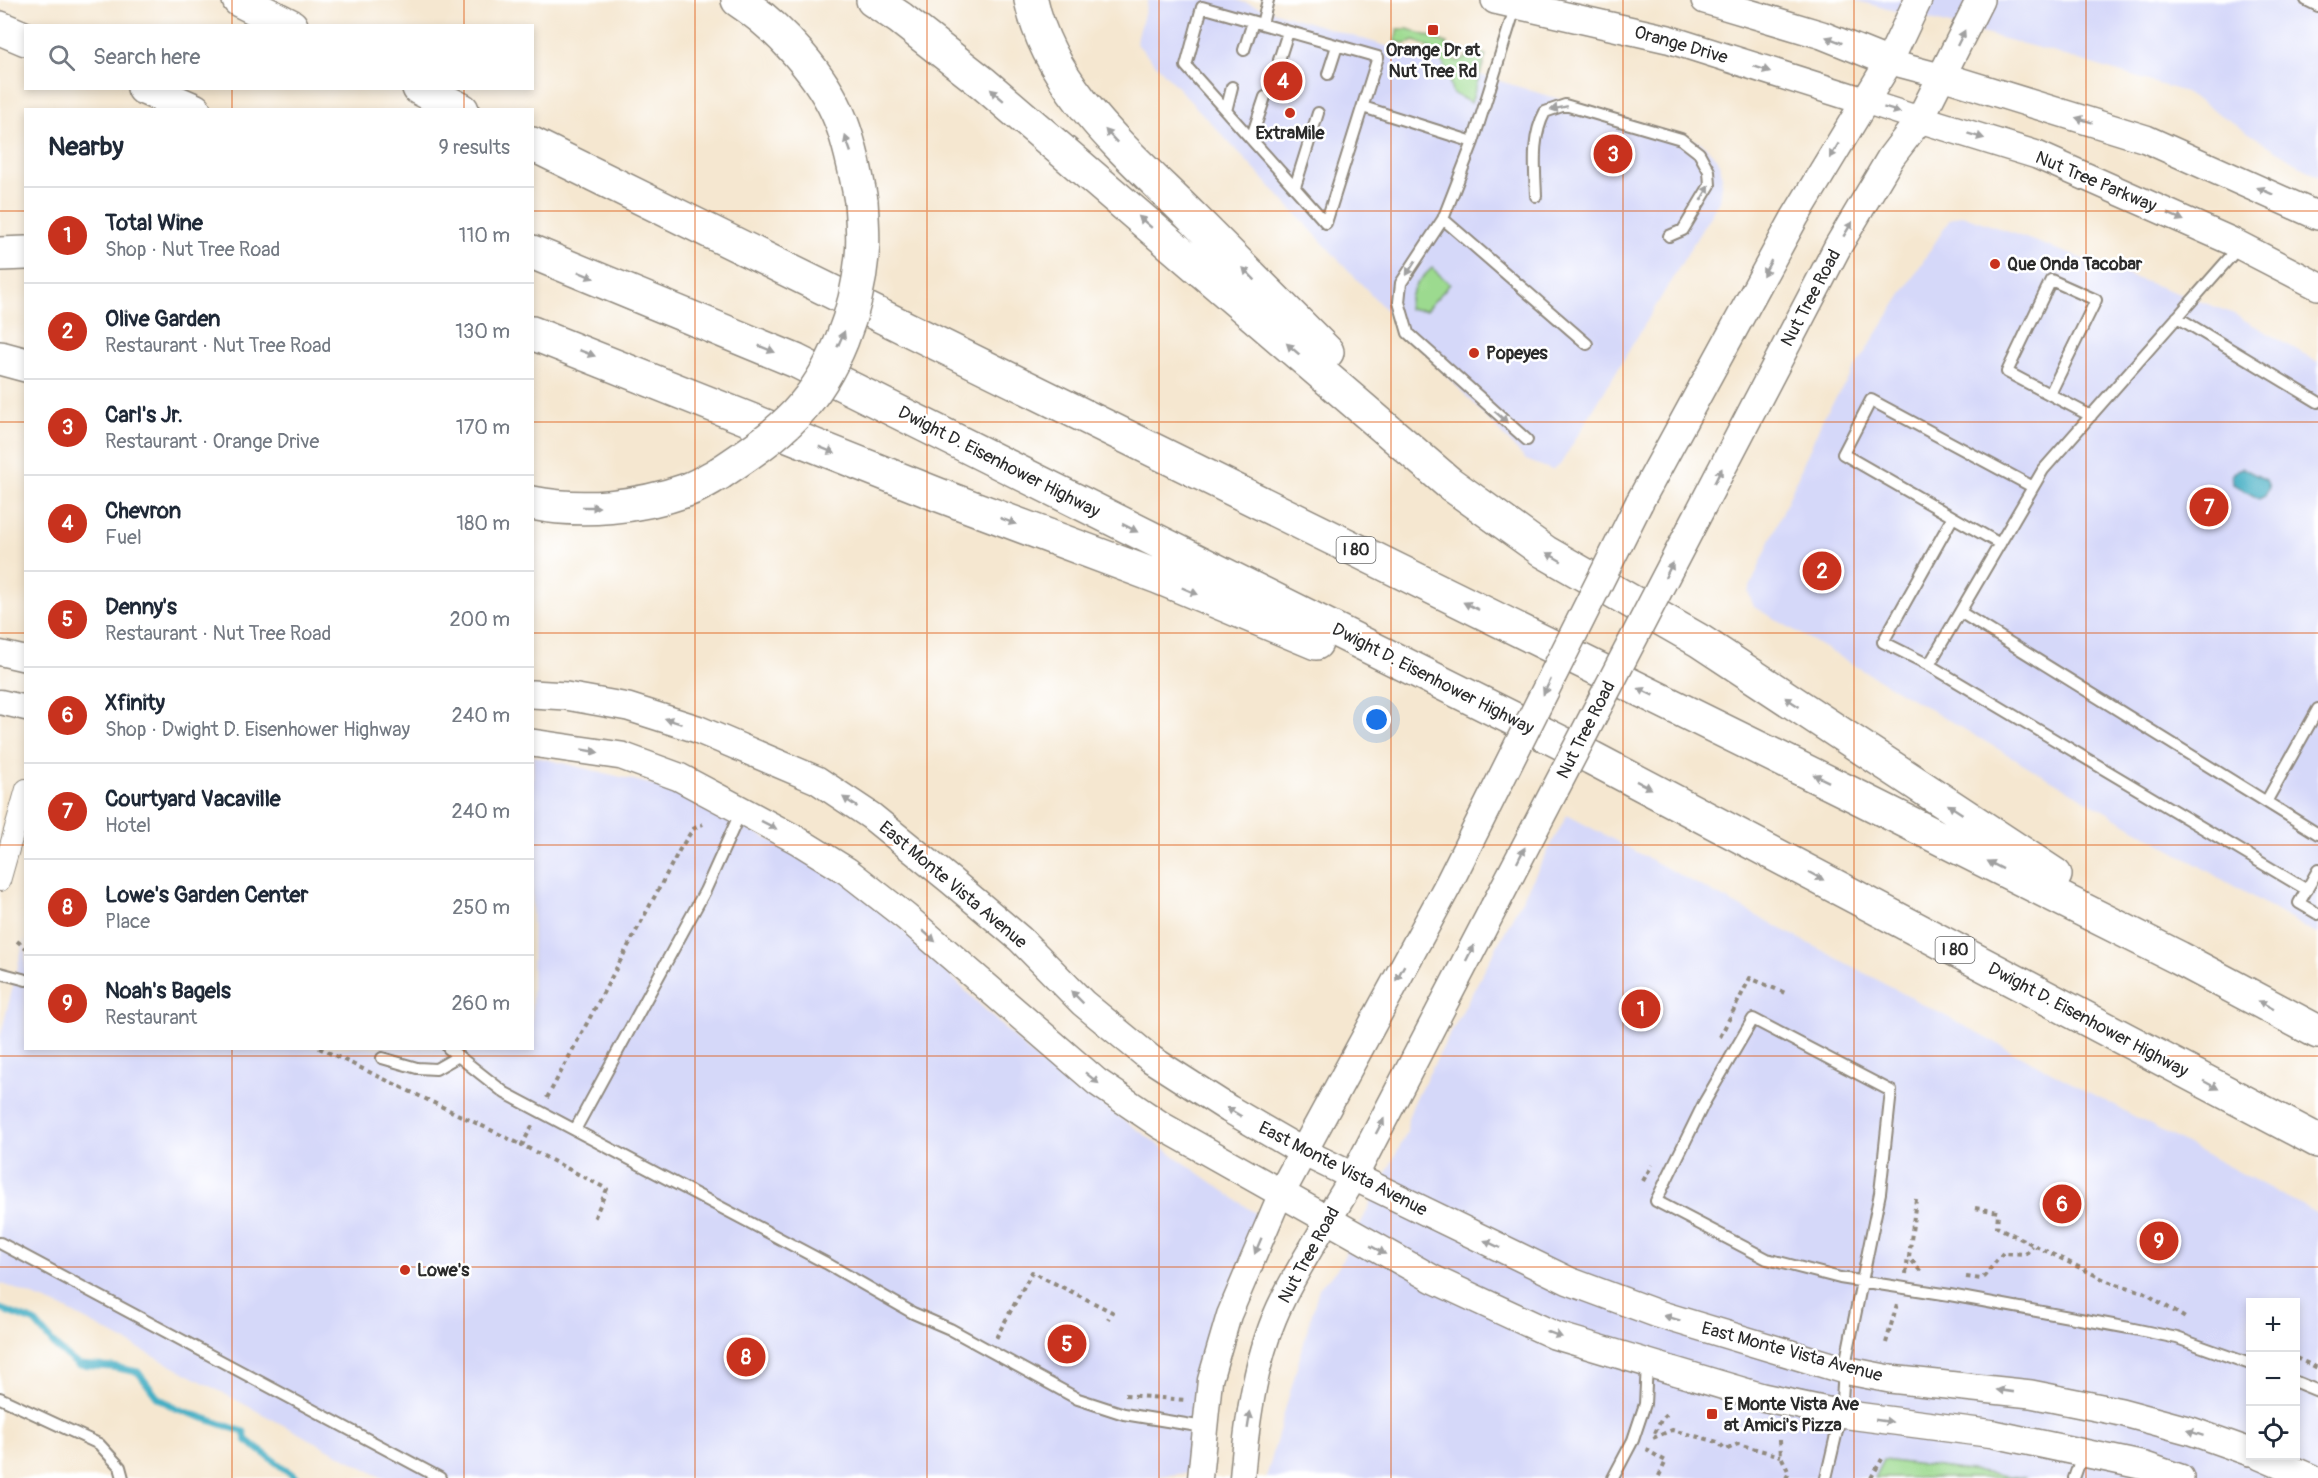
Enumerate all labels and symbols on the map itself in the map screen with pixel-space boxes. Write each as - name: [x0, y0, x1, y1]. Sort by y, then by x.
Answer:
- street label: Orange Drive: [1632, 21, 1730, 69]
- marker: Orange Dr at Nut Tree Rd: [1426, 23, 1440, 37]
- one-way arrow: [1956, 29, 1966, 46]
- one-way arrow: [1825, 35, 1843, 45]
- place label: Orange Dr at Nut Tree Rd: [1386, 39, 1481, 83]
- pin: 4: [1264, 58, 1302, 104]
- one-way arrow: [1753, 65, 1771, 74]
- one-way arrow: [990, 89, 1005, 102]
- one-way arrow: [1549, 104, 1568, 113]
- marker: ExtraMile: [1283, 106, 1297, 120]
- one-way arrow: [1883, 106, 1901, 115]
- one-way arrow: [2075, 115, 2093, 124]
- place label: ExtraMile: [1256, 122, 1326, 145]
- one-way arrow: [1105, 129, 1118, 144]
- pin: 3: [1594, 132, 1632, 176]
- one-way arrow: [1967, 132, 1985, 141]
- one-way arrow: [843, 135, 853, 153]
- one-way arrow: [1829, 143, 1839, 160]
- street label: Nut Tree Parkway: [2032, 146, 2160, 218]
- one-way arrow: [1700, 184, 1710, 201]
- one-way arrow: [2256, 186, 2274, 195]
- one-way arrow: [2168, 212, 2186, 222]
- one-way arrow: [1138, 216, 1153, 229]
- one-way arrow: [1843, 221, 1854, 237]
- street label: Nut Tree Road: [1776, 245, 1846, 351]
- place label: Que Onda Tacobar: [2007, 253, 2143, 276]
- marker: Que Onda Tacobar: [1988, 257, 2002, 271]
- one-way arrow: [1406, 259, 1417, 276]
- one-way arrow: [1762, 260, 1772, 277]
- one-way arrow: [1242, 268, 1256, 282]
- one-way arrow: [578, 270, 596, 280]
- one-way arrow: [836, 329, 846, 347]
- place label: Popeyes: [1486, 342, 1549, 365]
- one-way arrow: [1286, 343, 1301, 356]
- one-way arrow: [758, 344, 776, 354]
- marker: Popeyes: [1467, 346, 1481, 360]
- one-way arrow: [578, 349, 596, 359]
- street label: Dwight D. Eisenhower Highway: [894, 401, 1104, 523]
- one-way arrow: [1493, 410, 1508, 423]
- one-way arrow: [818, 445, 836, 455]
- one-way arrow: [1713, 467, 1723, 484]
- pin: 7: [2190, 484, 2228, 530]
- one-way arrow: [581, 502, 600, 512]
- one-way arrow: [999, 517, 1017, 526]
- one-way arrow: [1122, 523, 1139, 533]
- road number: I 80: [1336, 537, 1376, 563]
- pin: 2: [1802, 548, 1842, 594]
- one-way arrow: [1545, 552, 1562, 562]
- one-way arrow: [1664, 562, 1674, 579]
- one-way arrow: [1181, 587, 1199, 596]
- one-way arrow: [1462, 601, 1479, 611]
- street label: Dwight D. Eisenhower Highway: [1328, 618, 1538, 740]
- street label: Nut Tree Road: [1552, 677, 1620, 783]
- one-way arrow: [1542, 678, 1552, 695]
- one-way arrow: [1637, 687, 1654, 697]
- one-way arrow: [1785, 696, 1801, 708]
- your location: [1362, 705, 1391, 734]
- one-way arrow: [664, 716, 682, 725]
- one-way arrow: [581, 747, 600, 756]
- one-way arrow: [1812, 774, 1829, 783]
- one-way arrow: [1635, 780, 1652, 790]
- one-way arrow: [842, 796, 858, 808]
- one-way arrow: [1948, 803, 1964, 815]
- street label: East Monte Vista Avenue: [874, 816, 1032, 954]
- one-way arrow: [760, 820, 778, 830]
- one-way arrow: [1516, 846, 1526, 863]
- one-way arrow: [1987, 860, 2004, 870]
- one-way arrow: [1808, 871, 1825, 881]
- one-way arrow: [921, 929, 936, 942]
- road number: I 80: [1936, 937, 1974, 963]
- one-way arrow: [1465, 944, 1475, 961]
- street label: Dwight D. Eisenhower Highway: [1984, 957, 2192, 1083]
- one-way arrow: [1395, 965, 1405, 982]
- pin: 1: [1622, 986, 1660, 1032]
- one-way arrow: [1070, 990, 1084, 1004]
- one-way arrow: [2258, 1000, 2275, 1010]
- one-way arrow: [1084, 1071, 1100, 1084]
- one-way arrow: [2203, 1080, 2220, 1090]
- one-way arrow: [1225, 1107, 1242, 1117]
- street label: East Monte Vista Avenue: [1255, 1116, 1431, 1222]
- one-way arrow: [1375, 1117, 1385, 1134]
- pin: 6: [2042, 1182, 2082, 1226]
- street label: Nut Tree Road: [1273, 1203, 1345, 1307]
- pin: 9: [2140, 1218, 2178, 1264]
- one-way arrow: [1253, 1238, 1263, 1256]
- one-way arrow: [1484, 1239, 1501, 1248]
- one-way arrow: [1370, 1245, 1387, 1255]
- place label: Lowe's: [417, 1259, 470, 1282]
- marker: Lowe's: [398, 1263, 412, 1277]
- one-way arrow: [1663, 1313, 1681, 1322]
- street label: East Monte Vista Avenue: [1699, 1317, 1885, 1387]
- pin: 5: [1048, 1322, 1086, 1366]
- one-way arrow: [1545, 1330, 1563, 1339]
- pin: 8: [726, 1334, 766, 1380]
- one-way arrow: [1996, 1386, 2015, 1396]
- place label: E Monte Vista Ave at Amici's Pizza: [1724, 1393, 1860, 1437]
- marker: E Monte Vista Ave at Amici's Pizza: [1705, 1407, 1719, 1421]
- one-way arrow: [1245, 1410, 1254, 1429]
- one-way arrow: [1875, 1416, 1894, 1425]
- one-way arrow: [2186, 1427, 2204, 1437]

